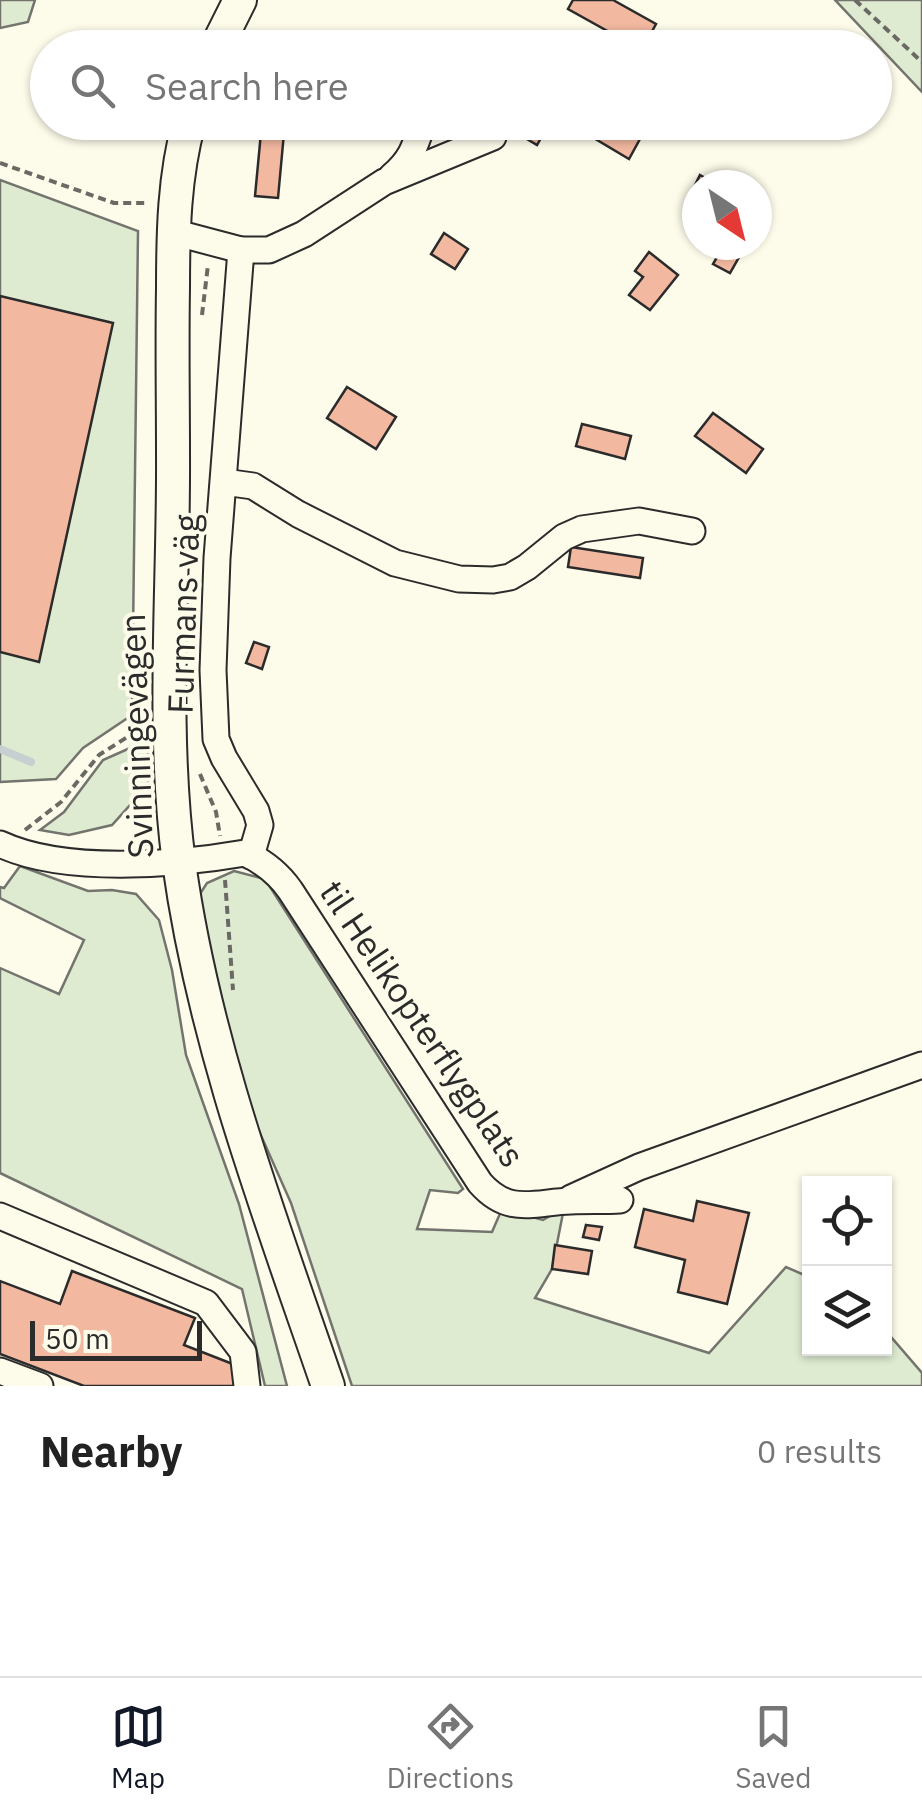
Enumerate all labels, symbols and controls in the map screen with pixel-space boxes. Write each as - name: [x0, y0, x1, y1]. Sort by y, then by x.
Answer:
- search box: [30, 30, 892, 140]
- icon: search: [65, 58, 120, 113]
- text: Search here: [145, 61, 349, 110]
- north arrow: [682, 170, 772, 260]
- street label: Furmans väg: [157, 513, 209, 715]
- street label: Svinningevägen: [109, 613, 163, 859]
- street label: til Helikopterflygplats: [310, 871, 536, 1176]
- map controls: [802, 1176, 892, 1356]
- button: locate: [802, 1176, 892, 1266]
- button: layers: [802, 1266, 892, 1356]
- scale bar: [30, 1316, 202, 1360]
- text: 50 m: [45, 1320, 110, 1357]
- text: Nearby: [40, 1424, 182, 1479]
- text: 0 results: [757, 1430, 882, 1472]
- tab: Map: [111, 1699, 166, 1796]
- tab: Directions: [387, 1699, 514, 1796]
- tab: Saved: [735, 1699, 811, 1796]

